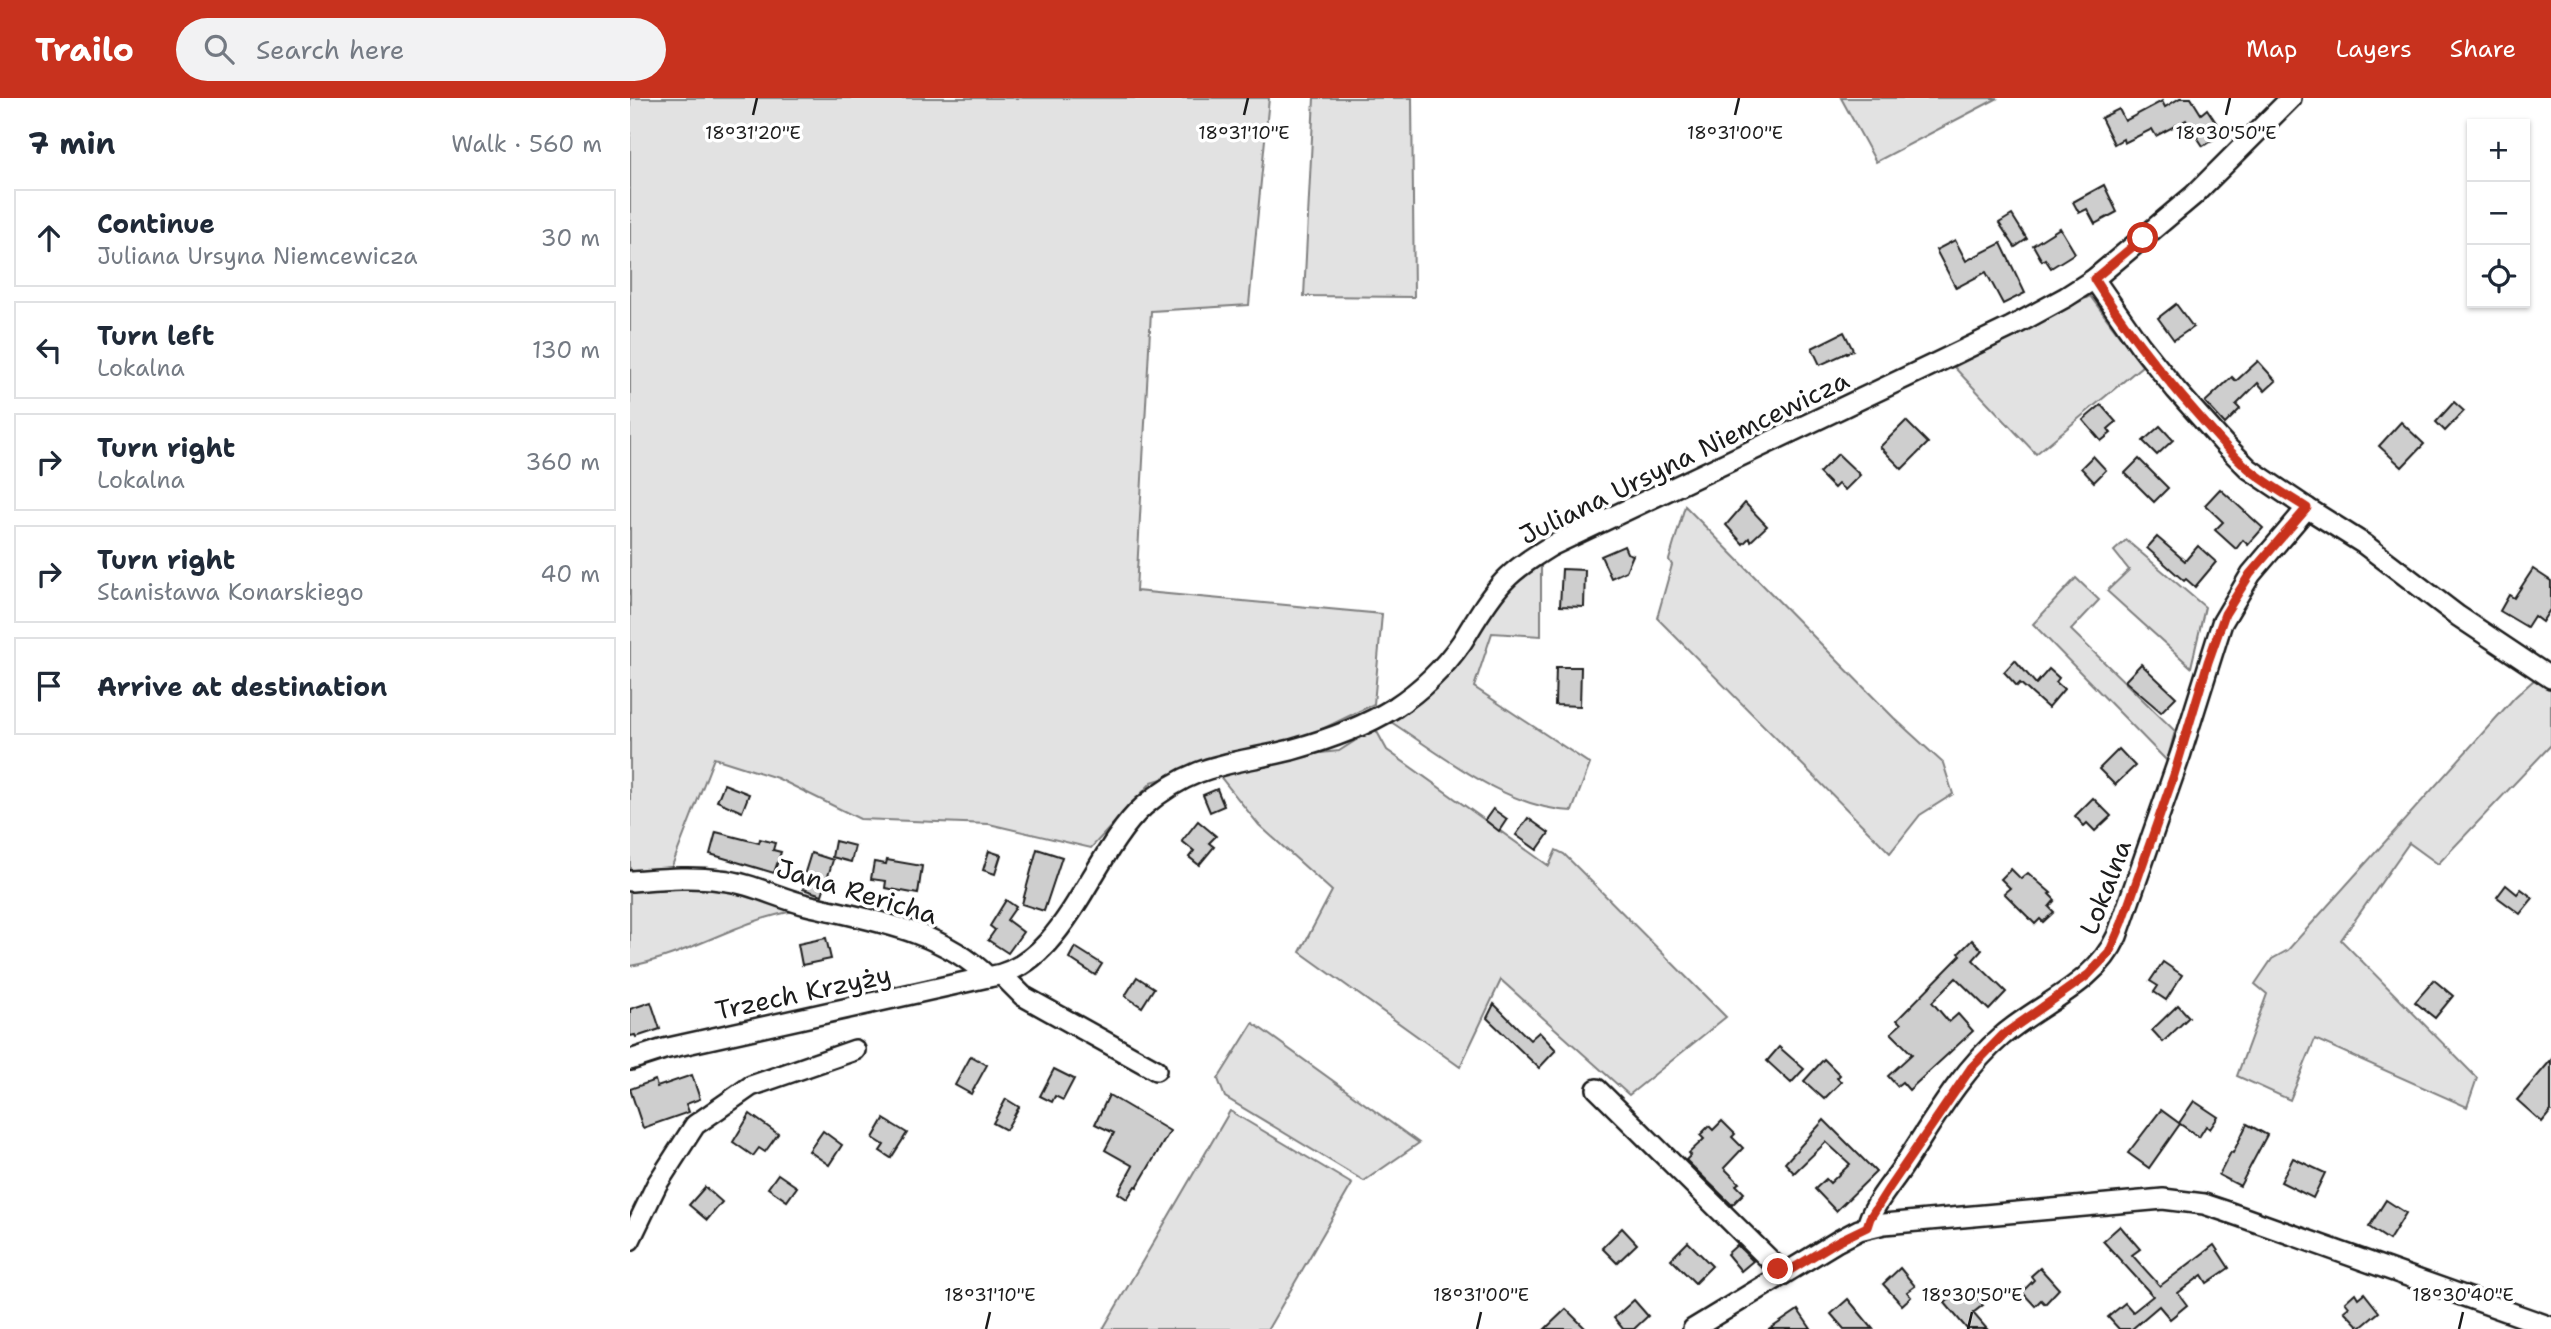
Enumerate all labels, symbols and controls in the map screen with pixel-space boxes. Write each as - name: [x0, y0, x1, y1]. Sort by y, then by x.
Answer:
- search box: [176, 18, 666, 81]
- text: Trailo: [35, 27, 134, 72]
- icon: search: [200, 30, 238, 68]
- text: Search here: [256, 32, 405, 67]
- text: Map: [2246, 33, 2297, 65]
- text: Layers: [2335, 33, 2412, 65]
- text: Share: [2450, 33, 2516, 65]
- map controls: [2467, 119, 2530, 308]
- button: +: [2467, 119, 2530, 182]
- text: 18°31'20"E: [705, 121, 801, 145]
- text: 18°31'10"E: [1198, 121, 1290, 145]
- text: 18°31'00"E: [1687, 121, 1783, 145]
- text: 18°30'50"E: [2176, 121, 2276, 145]
- text: 7 min: [28, 123, 115, 164]
- text: Walk · 560 m: [451, 129, 602, 159]
- button: −: [2467, 182, 2530, 245]
- text: Continue: [97, 206, 215, 241]
- icon: ahead: [30, 219, 68, 257]
- route start: [2127, 222, 2158, 253]
- text: 30 m: [541, 223, 600, 253]
- text: Juliana Ursyna Niemcewicza: [97, 241, 418, 271]
- button: locate: [2467, 245, 2530, 308]
- text: Turn left: [97, 318, 214, 353]
- icon: left: [30, 331, 68, 369]
- text: 130 m: [532, 335, 600, 365]
- text: Lokalna: [97, 353, 185, 383]
- street label: Juliana Ursyna Niemcewicza: [1513, 362, 1855, 552]
- text: Turn right: [97, 430, 235, 465]
- icon: right: [30, 443, 68, 481]
- text: 360 m: [525, 447, 600, 477]
- text: Lokalna: [97, 465, 185, 495]
- text: Turn right: [97, 542, 235, 577]
- icon: right: [30, 555, 68, 593]
- text: 40 m: [540, 559, 600, 589]
- text: Stanisława Konarskiego: [97, 577, 364, 607]
- icon: arrive: [30, 667, 68, 705]
- text: Arrive at destination: [97, 669, 387, 704]
- street label: Lokalna: [2071, 834, 2139, 940]
- street label: Jana Rericha: [772, 850, 942, 932]
- street label: Trzech Krzyży: [712, 956, 894, 1028]
- route end: [1762, 1253, 1793, 1284]
- text: 18°31'10"E: [944, 1283, 1036, 1307]
- text: 18°31'00"E: [1433, 1283, 1529, 1307]
- text: 18°30'50"E: [1922, 1283, 2022, 1307]
- text: 18°30'40"E: [2412, 1283, 2514, 1307]

